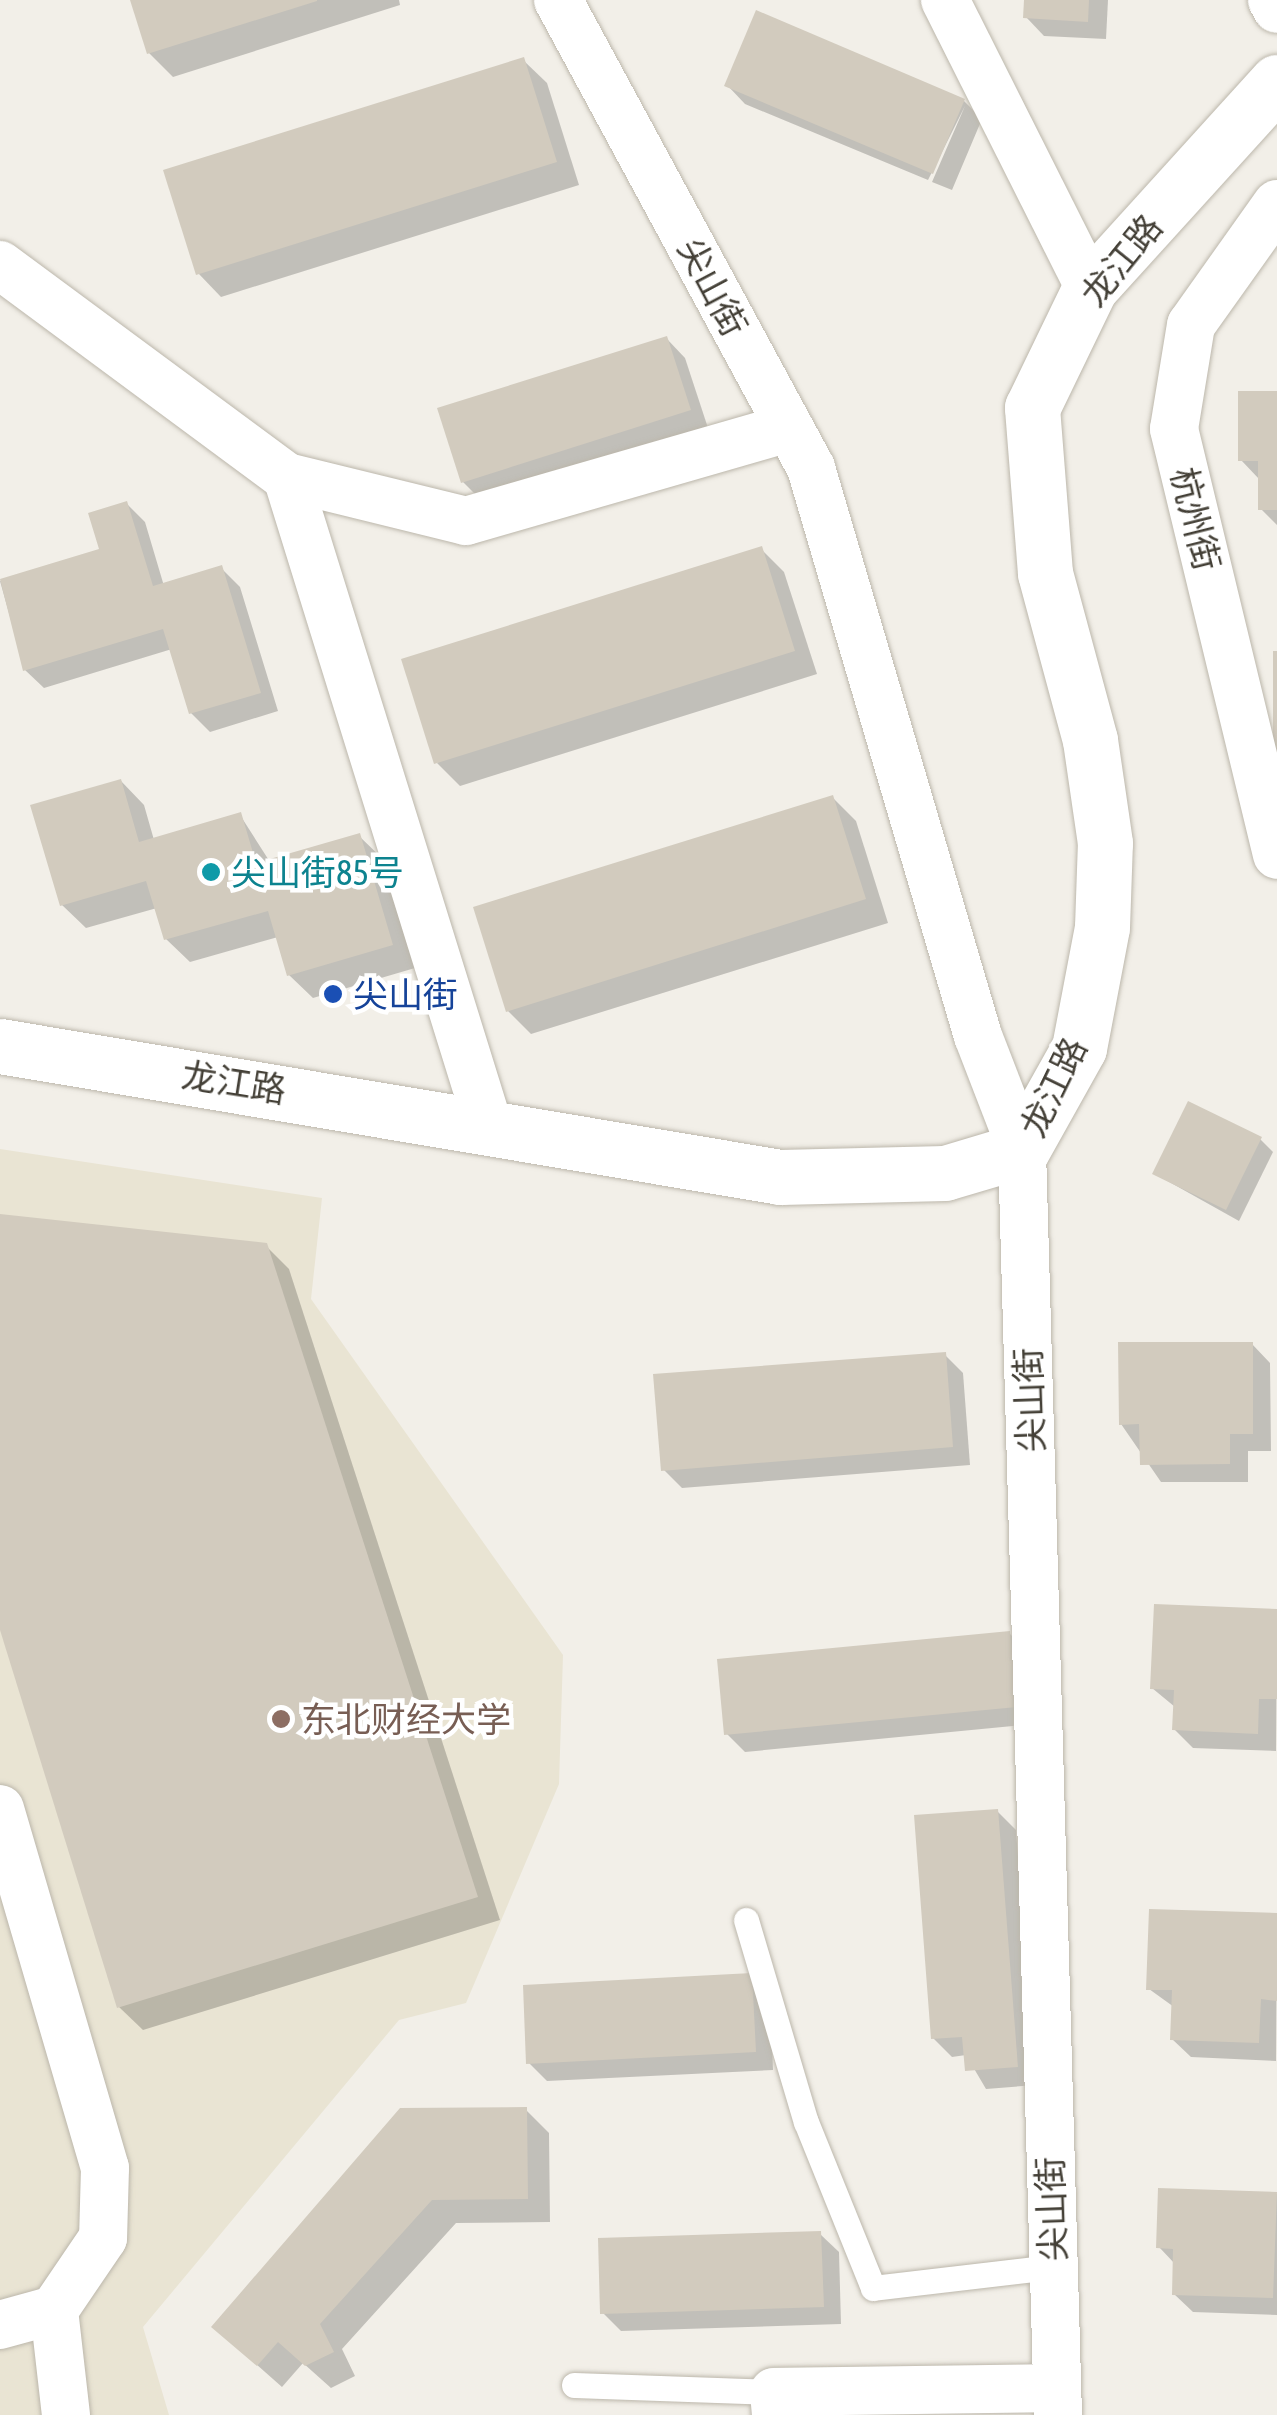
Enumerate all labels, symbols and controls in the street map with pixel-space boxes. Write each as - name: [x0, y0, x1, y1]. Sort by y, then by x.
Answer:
- street label: 龙江路: [1072, 206, 1170, 314]
- street label: 尖山街: [670, 231, 756, 343]
- street label: 杭州街: [1163, 463, 1229, 575]
- place label: 尖山街85号: [231, 851, 404, 893]
- marker: 尖山街85号: [200, 861, 222, 883]
- place label: 尖山街: [353, 973, 458, 1015]
- marker: 尖山街: [322, 983, 344, 1005]
- street label: 龙江路: [1011, 1031, 1095, 1143]
- street label: 龙江路: [179, 1053, 289, 1111]
- street label: 尖山街: [1006, 1347, 1052, 1453]
- place label: 东北财经大学: [301, 1698, 511, 1740]
- marker: 东北财经大学: [270, 1708, 292, 1730]
- street label: 尖山街: [1028, 2156, 1074, 2262]

